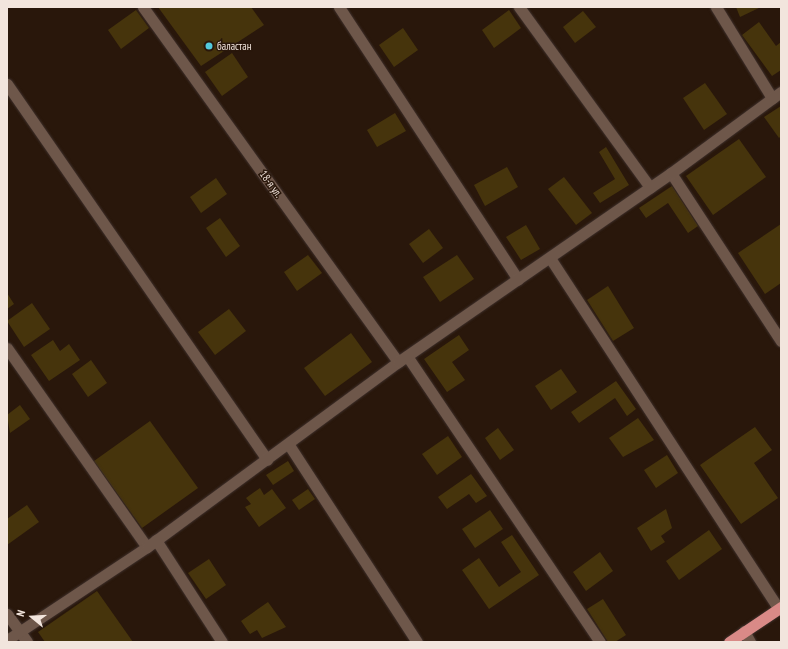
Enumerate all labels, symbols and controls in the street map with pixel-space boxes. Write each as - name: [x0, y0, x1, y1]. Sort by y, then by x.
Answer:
- place label: баластан: [217, 39, 252, 53]
- marker: баластан: [204, 41, 214, 51]
- street label: 18-я ул.: [257, 168, 285, 200]
- north arrow: [12, 597, 52, 637]
- text: N: [13, 608, 28, 618]

